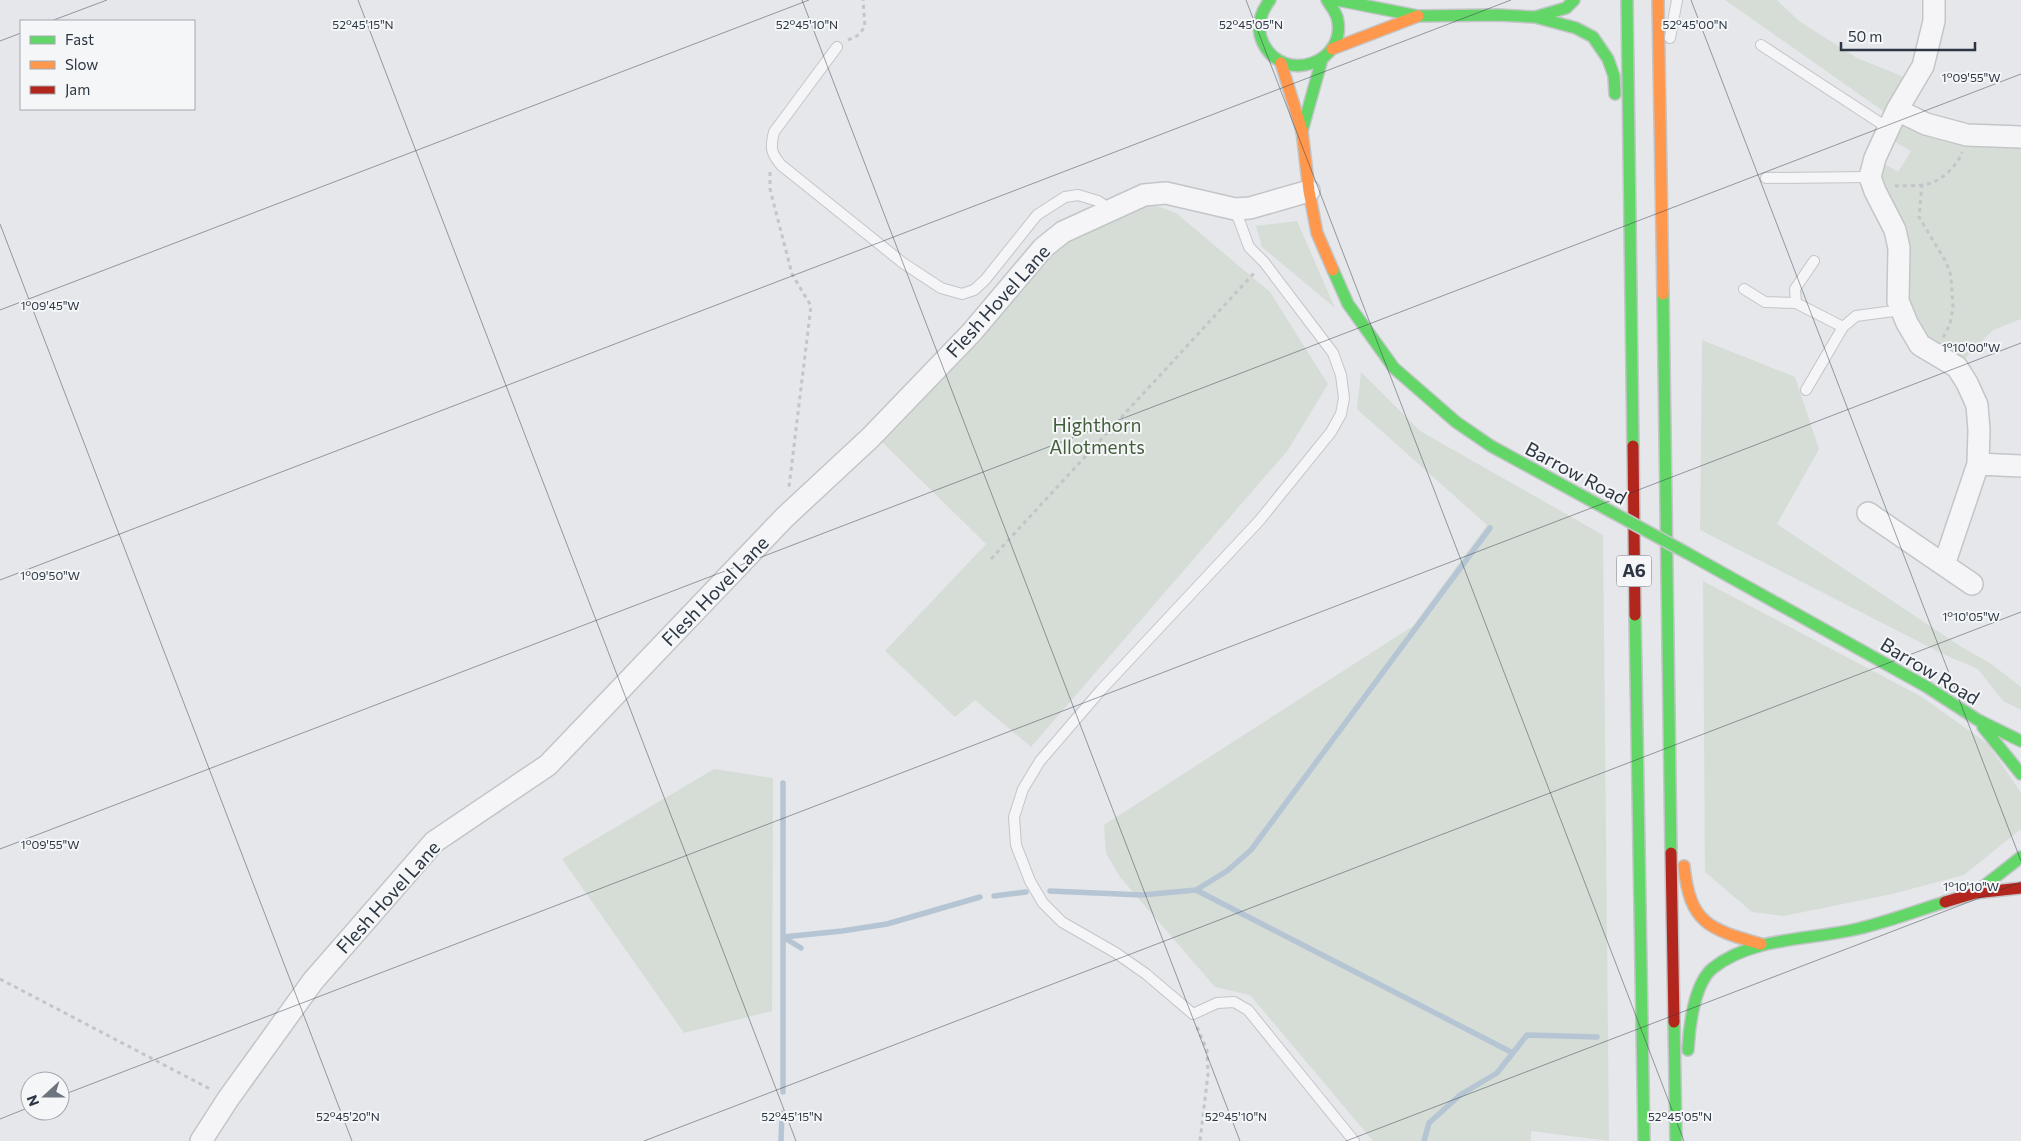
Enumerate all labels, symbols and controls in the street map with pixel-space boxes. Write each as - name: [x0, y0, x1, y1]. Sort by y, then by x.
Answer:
- text: 52°45'15"N: [332, 17, 394, 31]
- text: 52°45'10"N: [776, 17, 838, 31]
- text: 52°45'05"N: [1219, 17, 1283, 31]
- text: 52°45'00"N: [1663, 17, 1727, 31]
- legend: [20, 20, 195, 110]
- scale bar: [1841, 20, 1975, 52]
- text: 50 m: [1848, 27, 1882, 45]
- text: Fast: [65, 30, 94, 48]
- text: Slow: [65, 55, 98, 73]
- text: 1°09'55"W: [1942, 70, 2000, 84]
- text: Jam: [65, 80, 90, 98]
- street label: Flesh Hovel Lane: [941, 240, 1054, 362]
- text: 1°09'45"W: [20, 298, 80, 312]
- text: 1°10'00"W: [1942, 340, 2000, 354]
- park label: Highthorn Allotments: [1049, 413, 1145, 458]
- street label: Barrow Road: [1522, 436, 1631, 509]
- street label: Flesh Hovel Lane: [656, 531, 773, 650]
- road number: A6: [1616, 556, 1652, 586]
- text: 1°09'50"W: [20, 568, 80, 582]
- text: 1°10'05"W: [1942, 609, 2000, 623]
- street label: Barrow Road: [1877, 632, 1984, 709]
- street label: Flesh Hovel Lane: [331, 836, 444, 958]
- text: 1°09'55"W: [21, 837, 79, 851]
- text: 1°10'10"W: [1943, 879, 1999, 893]
- north arrow: [20, 1071, 70, 1121]
- text: N: [23, 1093, 42, 1109]
- text: 52°45'20"N: [316, 1109, 380, 1123]
- text: 52°45'15"N: [761, 1109, 823, 1123]
- text: 52°45'10"N: [1205, 1109, 1267, 1123]
- text: 52°45'05"N: [1648, 1109, 1712, 1123]

